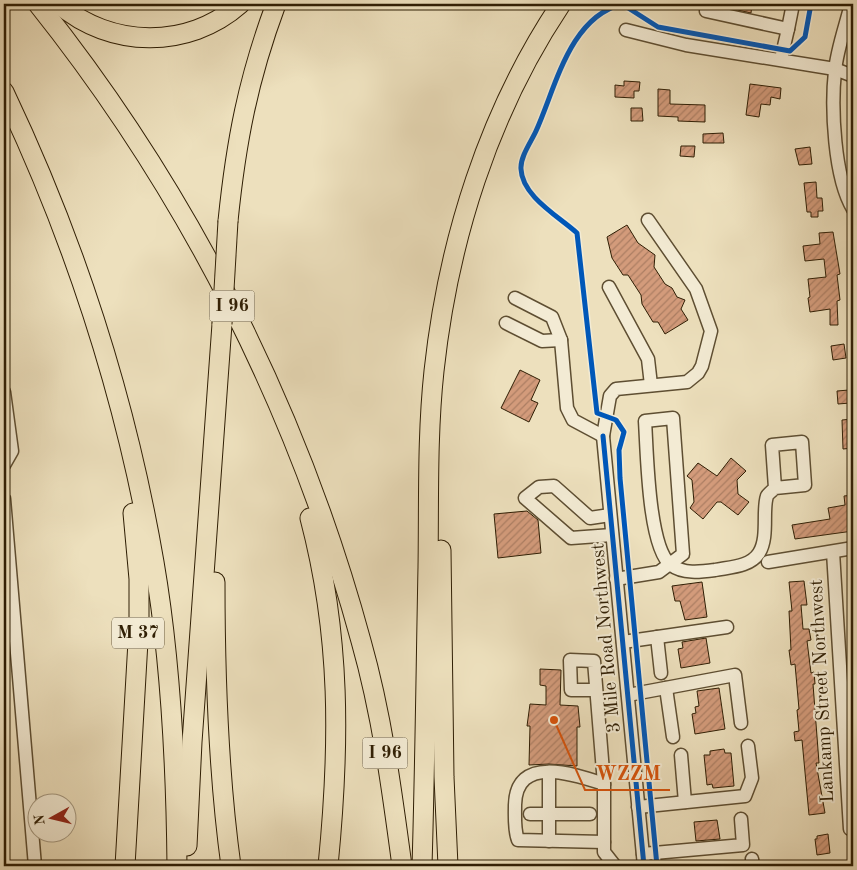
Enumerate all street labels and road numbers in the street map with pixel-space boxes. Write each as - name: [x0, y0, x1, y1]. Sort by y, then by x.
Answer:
- road number: I 96: [210, 290, 254, 322]
- street label: 3 Mile Road Northwest: [589, 542, 625, 734]
- street label: Lankamp Street Northwest: [808, 579, 838, 803]
- road number: M 37: [112, 618, 164, 648]
- road number: I 96: [362, 738, 408, 768]

